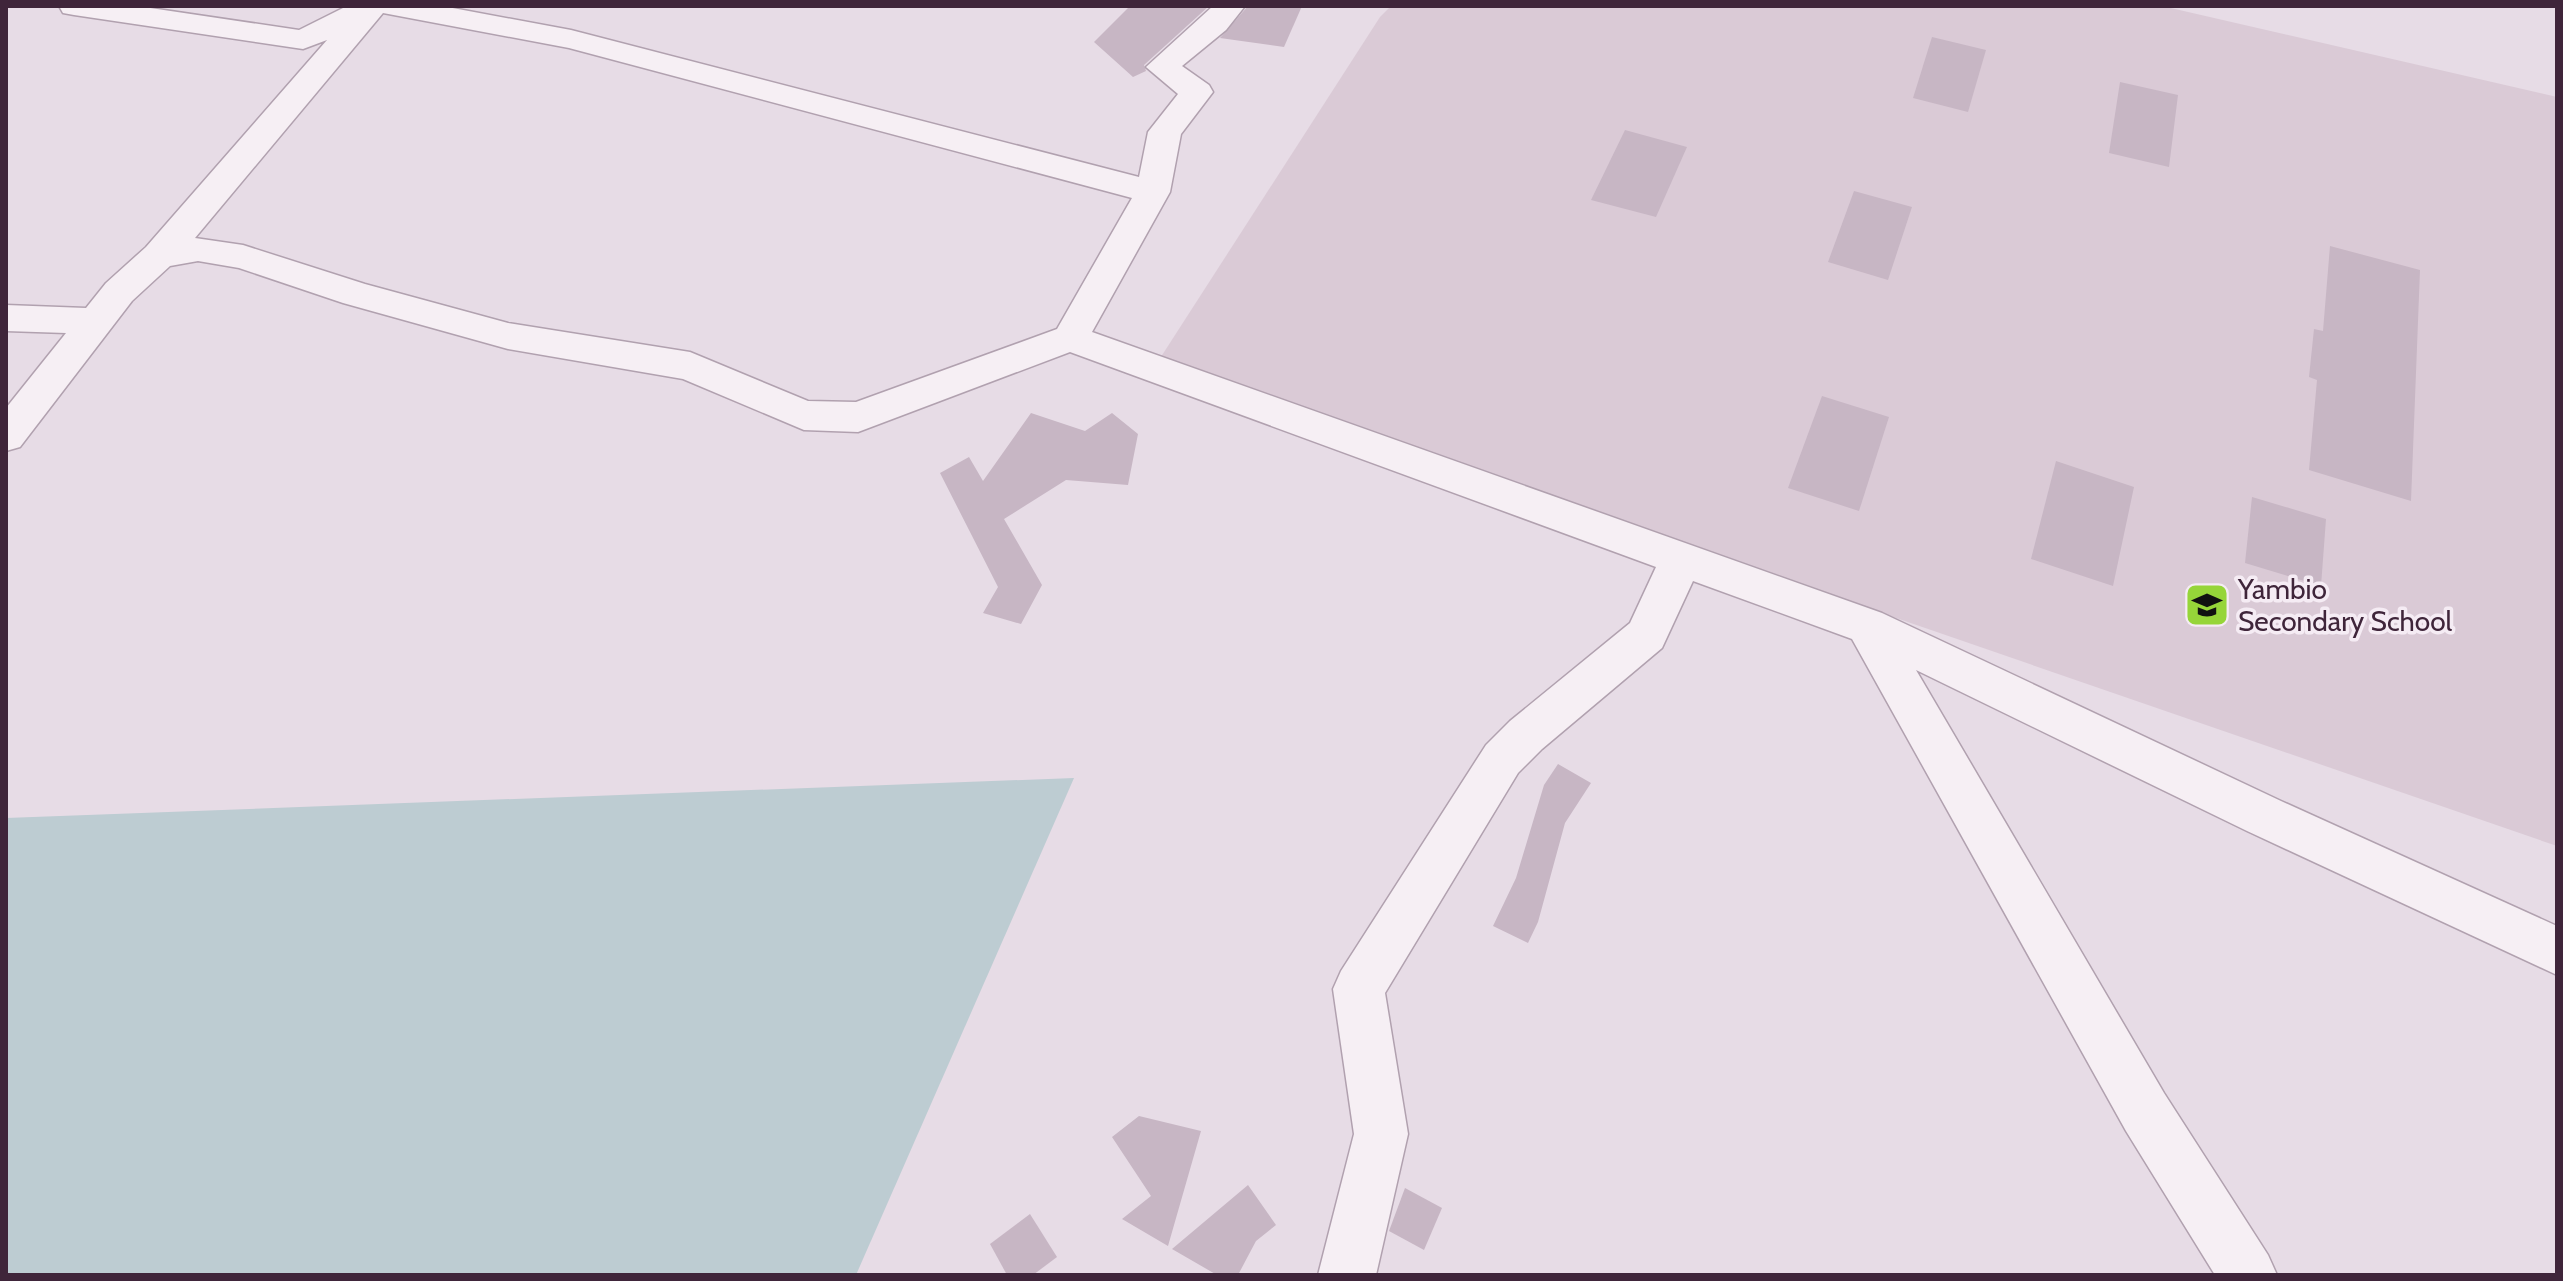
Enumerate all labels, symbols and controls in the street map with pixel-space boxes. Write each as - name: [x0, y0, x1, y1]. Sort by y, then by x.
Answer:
- place label: Yambio Secondary School: [2237, 572, 2453, 638]
- school or university icon: Yambio Secondary School: [2183, 581, 2231, 629]

